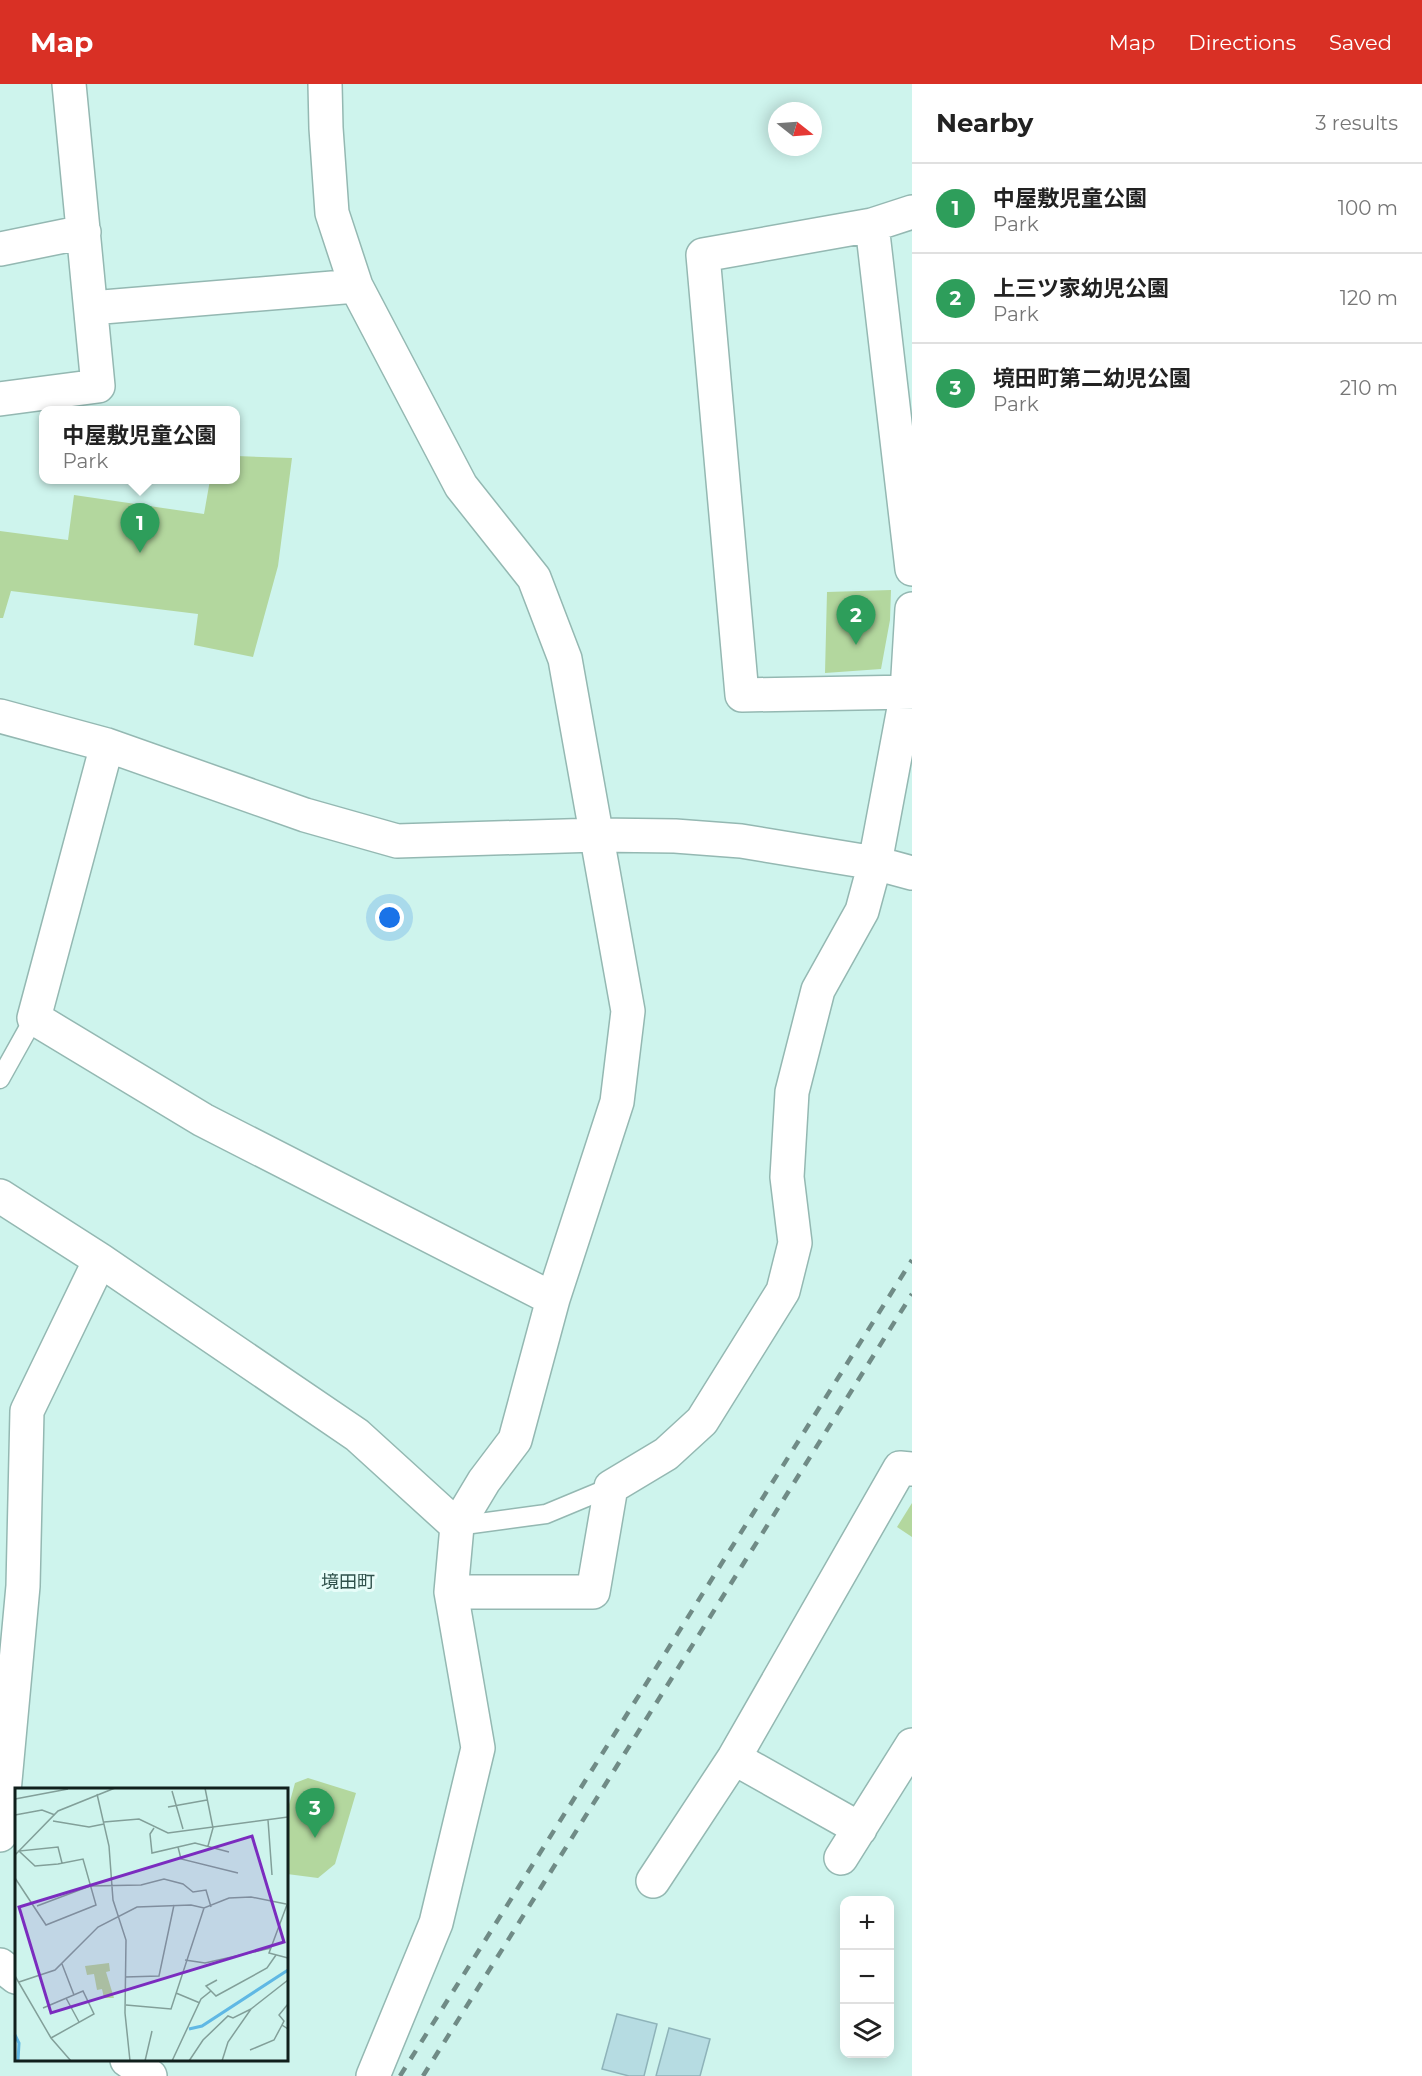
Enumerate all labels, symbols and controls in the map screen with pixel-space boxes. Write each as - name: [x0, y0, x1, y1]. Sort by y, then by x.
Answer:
- text: Map: [30, 25, 93, 59]
- text: Map: [1109, 30, 1155, 55]
- text: Directions: [1188, 30, 1296, 55]
- text: Saved: [1329, 30, 1392, 55]
- north arrow: [768, 102, 822, 156]
- text: Nearby: [936, 107, 1033, 139]
- text: 3 results: [1315, 111, 1398, 135]
- text: 中屋敷児童公園: [993, 185, 1147, 212]
- text: 1: [952, 196, 959, 220]
- text: 100 m: [1338, 196, 1398, 220]
- text: Park: [993, 212, 1039, 236]
- text: 上三ツ家幼児公園: [993, 275, 1169, 302]
- text: 2: [950, 286, 961, 310]
- text: 120 m: [1340, 286, 1398, 310]
- text: Park: [993, 302, 1039, 326]
- text: 境田町第二幼児公園: [993, 365, 1191, 392]
- text: 3: [950, 376, 961, 400]
- text: 210 m: [1340, 376, 1398, 400]
- text: Park: [993, 392, 1039, 416]
- popup: [39, 406, 240, 484]
- text: 中屋敷児童公園: [62, 422, 217, 449]
- text: Park: [62, 449, 108, 473]
- pin: 1: [120, 504, 160, 553]
- pin: 2: [836, 596, 876, 645]
- your location: [375, 903, 404, 932]
- district label: 境田町: [321, 1571, 375, 1593]
- inset map: [15, 1788, 288, 2061]
- pin: 3: [296, 1788, 334, 1838]
- map controls: [840, 1896, 894, 2058]
- button: +: [840, 1896, 894, 1950]
- button: −: [840, 1950, 894, 2004]
- button: layers: [840, 2004, 894, 2058]

